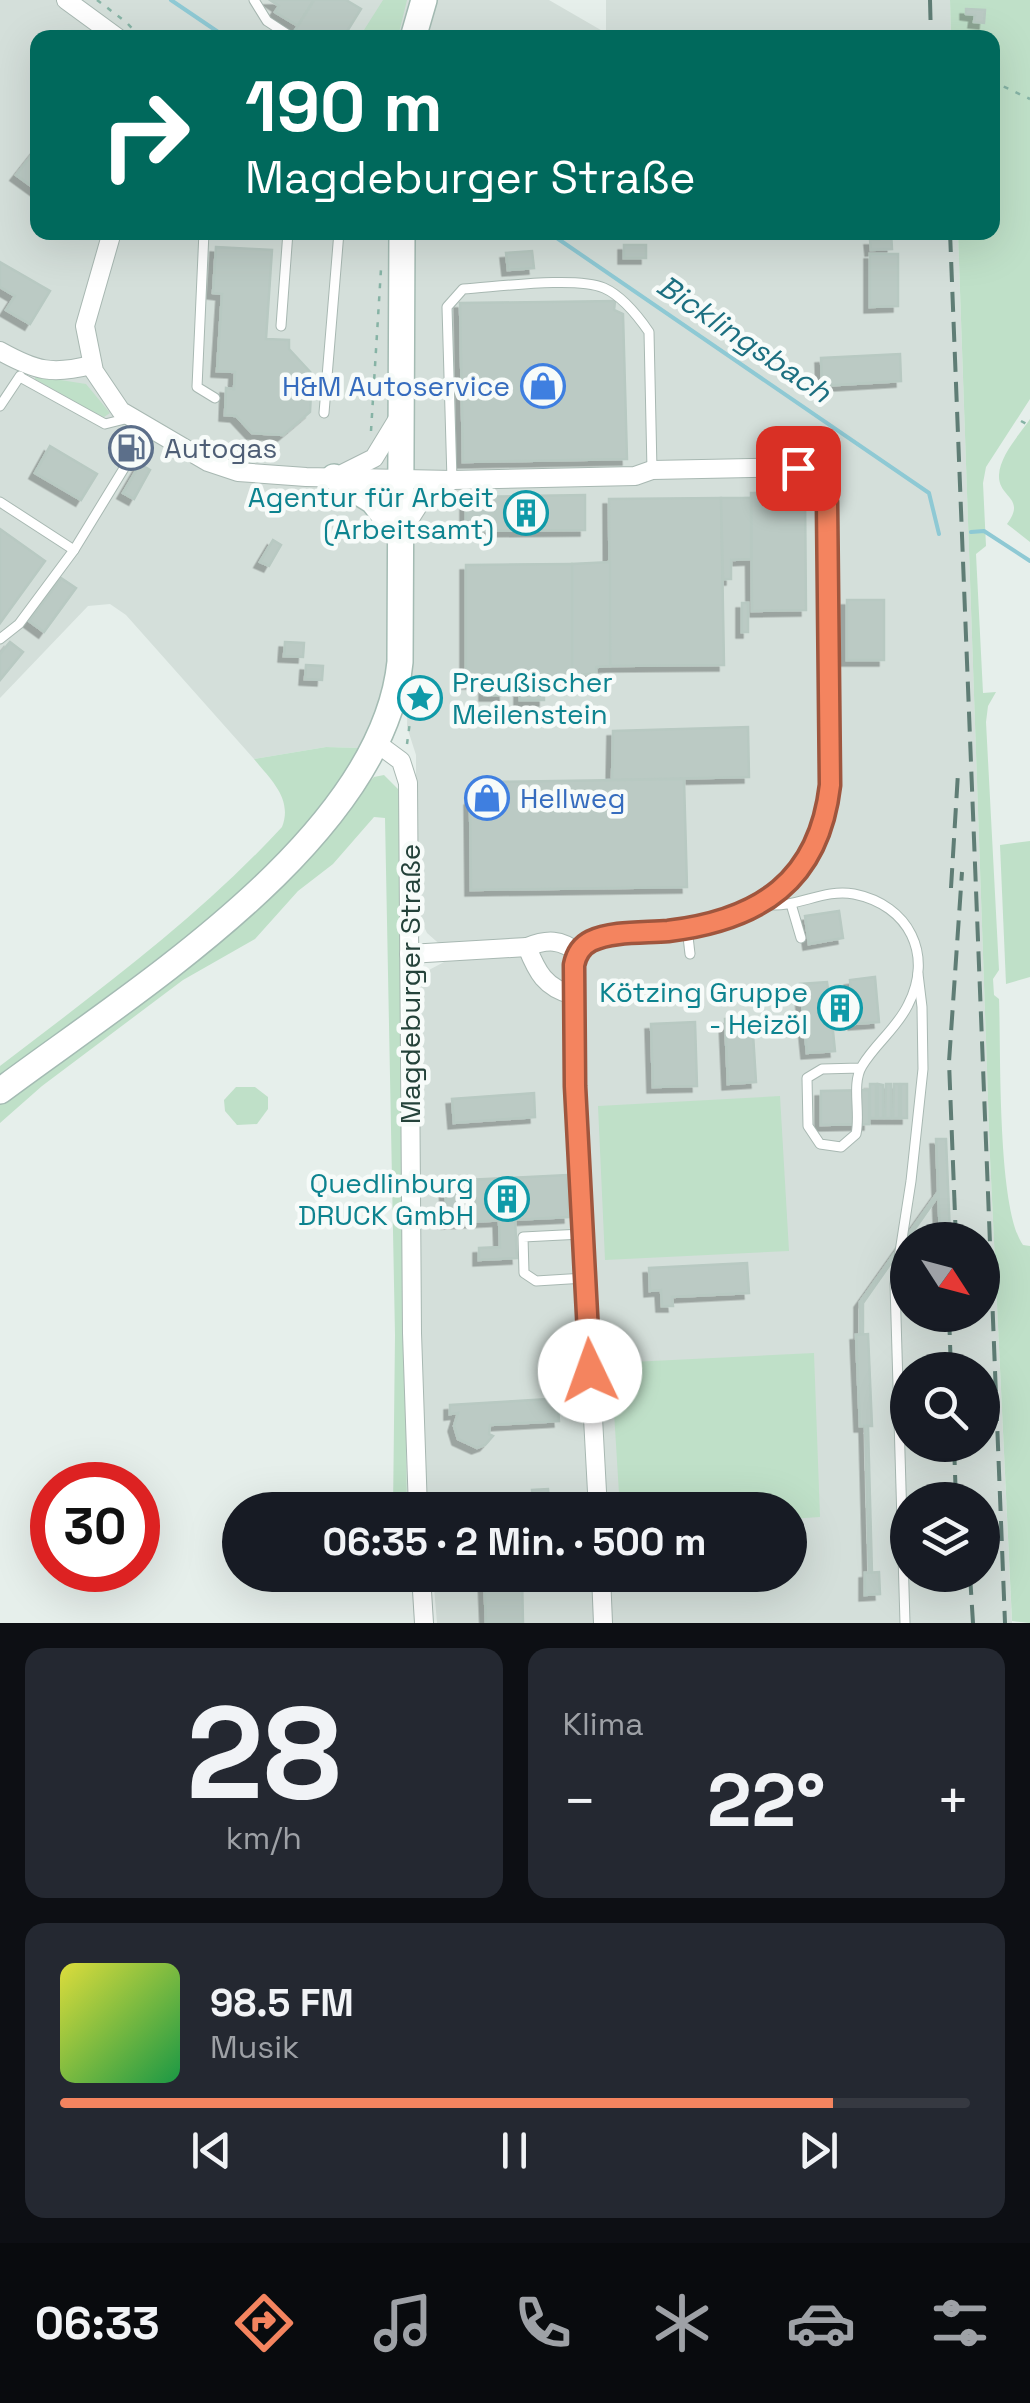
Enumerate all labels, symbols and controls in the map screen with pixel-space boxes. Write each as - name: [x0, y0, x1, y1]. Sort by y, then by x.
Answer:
- text: 190 m: [245, 62, 443, 151]
- icon: right: [80, 70, 210, 200]
- text: Magdeburger Straße: [245, 149, 696, 206]
- water label: Bicklingsbach: [650, 266, 839, 412]
- shop icon: H&M Autoservice: [520, 363, 566, 409]
- place label: H&M Autoservice: [282, 368, 510, 404]
- fuel station icon: Autogas: [108, 425, 154, 471]
- pin: [756, 426, 841, 511]
- place label: Autogas: [164, 430, 277, 466]
- icon: arrive: [771, 441, 826, 496]
- place label: Agentur für Arbeit (Arbeitsamt): [248, 479, 494, 547]
- building icon: Agentur für Arbeit (Arbeitsamt): [503, 490, 549, 536]
- place label: Preußischer Meilenstein: [452, 664, 613, 732]
- place icon: Preußischer Meilenstein: [397, 675, 443, 721]
- shop icon: Hellweg: [464, 775, 510, 821]
- place label: Hellweg: [520, 780, 625, 816]
- street label: Magdeburger Straße: [392, 844, 428, 1124]
- place label: Kötzing Gruppe - Heizöl: [599, 974, 808, 1042]
- building icon: Kötzing Gruppe - Heizöl: [817, 985, 863, 1031]
- place label: Quedlinburg DRUCK GmbH: [298, 1165, 474, 1233]
- building icon: Quedlinburg DRUCK GmbH: [484, 1176, 530, 1222]
- north arrow: [890, 1222, 1000, 1332]
- map controls: [890, 1222, 1000, 1592]
- position arrow: [538, 1319, 642, 1423]
- button: search: [890, 1352, 1000, 1462]
- speed limit sign: 30: [30, 1462, 160, 1592]
- button: layers: [890, 1482, 1000, 1592]
- text: 06:35 · 2 Min. · 500 m: [322, 1518, 707, 1566]
- text: 28: [186, 1670, 341, 1836]
- text: Klima: [563, 1704, 644, 1744]
- text: 22°: [707, 1752, 826, 1848]
- text: −: [563, 1766, 597, 1836]
- text: +: [936, 1766, 970, 1836]
- text: km/h: [226, 1818, 302, 1858]
- text: 98.5 FM: [210, 1979, 354, 2027]
- text: Musik: [210, 2027, 299, 2067]
- icon: previous: [184, 2123, 239, 2178]
- icon: pause: [487, 2123, 542, 2178]
- icon: next: [791, 2123, 846, 2178]
- icon: directions: [229, 2288, 299, 2358]
- icon: music: [368, 2288, 438, 2358]
- icon: phone: [508, 2288, 578, 2358]
- icon: climate: [647, 2288, 717, 2358]
- icon: car: [786, 2288, 856, 2358]
- icon: filters: [925, 2288, 995, 2358]
- text: 06:33: [35, 2295, 160, 2352]

